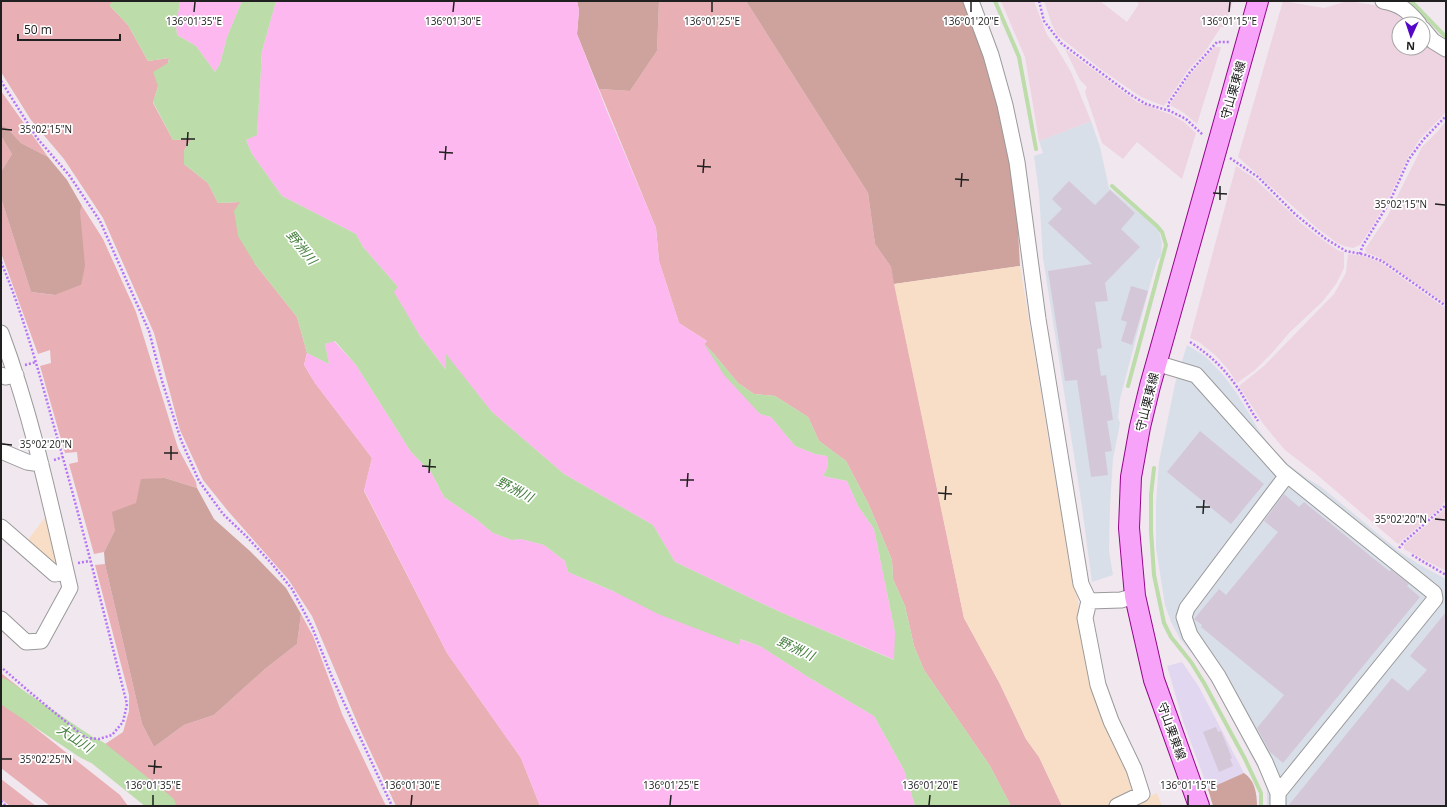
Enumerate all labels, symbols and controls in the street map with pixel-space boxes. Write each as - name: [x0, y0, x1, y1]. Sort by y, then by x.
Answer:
- text: 136°01'35"E: [166, 14, 222, 28]
- text: 136°01'30"E: [425, 14, 481, 28]
- text: 136°01'25"E: [684, 14, 740, 28]
- text: 136°01'20"E: [943, 14, 999, 28]
- text: 136°01'15"E: [1201, 14, 1257, 28]
- scale bar: [18, 16, 120, 42]
- north arrow: [1391, 16, 1431, 56]
- text: 50 m: [24, 21, 52, 38]
- text: N: [1406, 39, 1415, 54]
- street label: 守山栗東線: [1217, 59, 1249, 121]
- text: 35°02'15"N: [20, 122, 72, 136]
- text: 35°02'15"N: [1375, 197, 1427, 211]
- water label: 野洲川: [283, 226, 323, 269]
- street label: 守山栗東線: [1131, 371, 1163, 433]
- text: 35°02'20"N: [20, 437, 72, 451]
- water label: 野洲川: [494, 472, 538, 507]
- text: 35°02'20"N: [1375, 512, 1427, 526]
- water label: 野洲川: [775, 632, 819, 665]
- street label: 守山栗東線: [1154, 700, 1190, 762]
- water label: 大山川: [54, 720, 98, 757]
- text: 35°02'25"N: [20, 752, 72, 766]
- text: 136°01'35"E: [125, 778, 181, 792]
- text: 136°01'30"E: [384, 778, 440, 792]
- text: 136°01'25"E: [643, 778, 699, 792]
- text: 136°01'20"E: [902, 778, 958, 792]
- text: 136°01'15"E: [1160, 778, 1216, 792]

